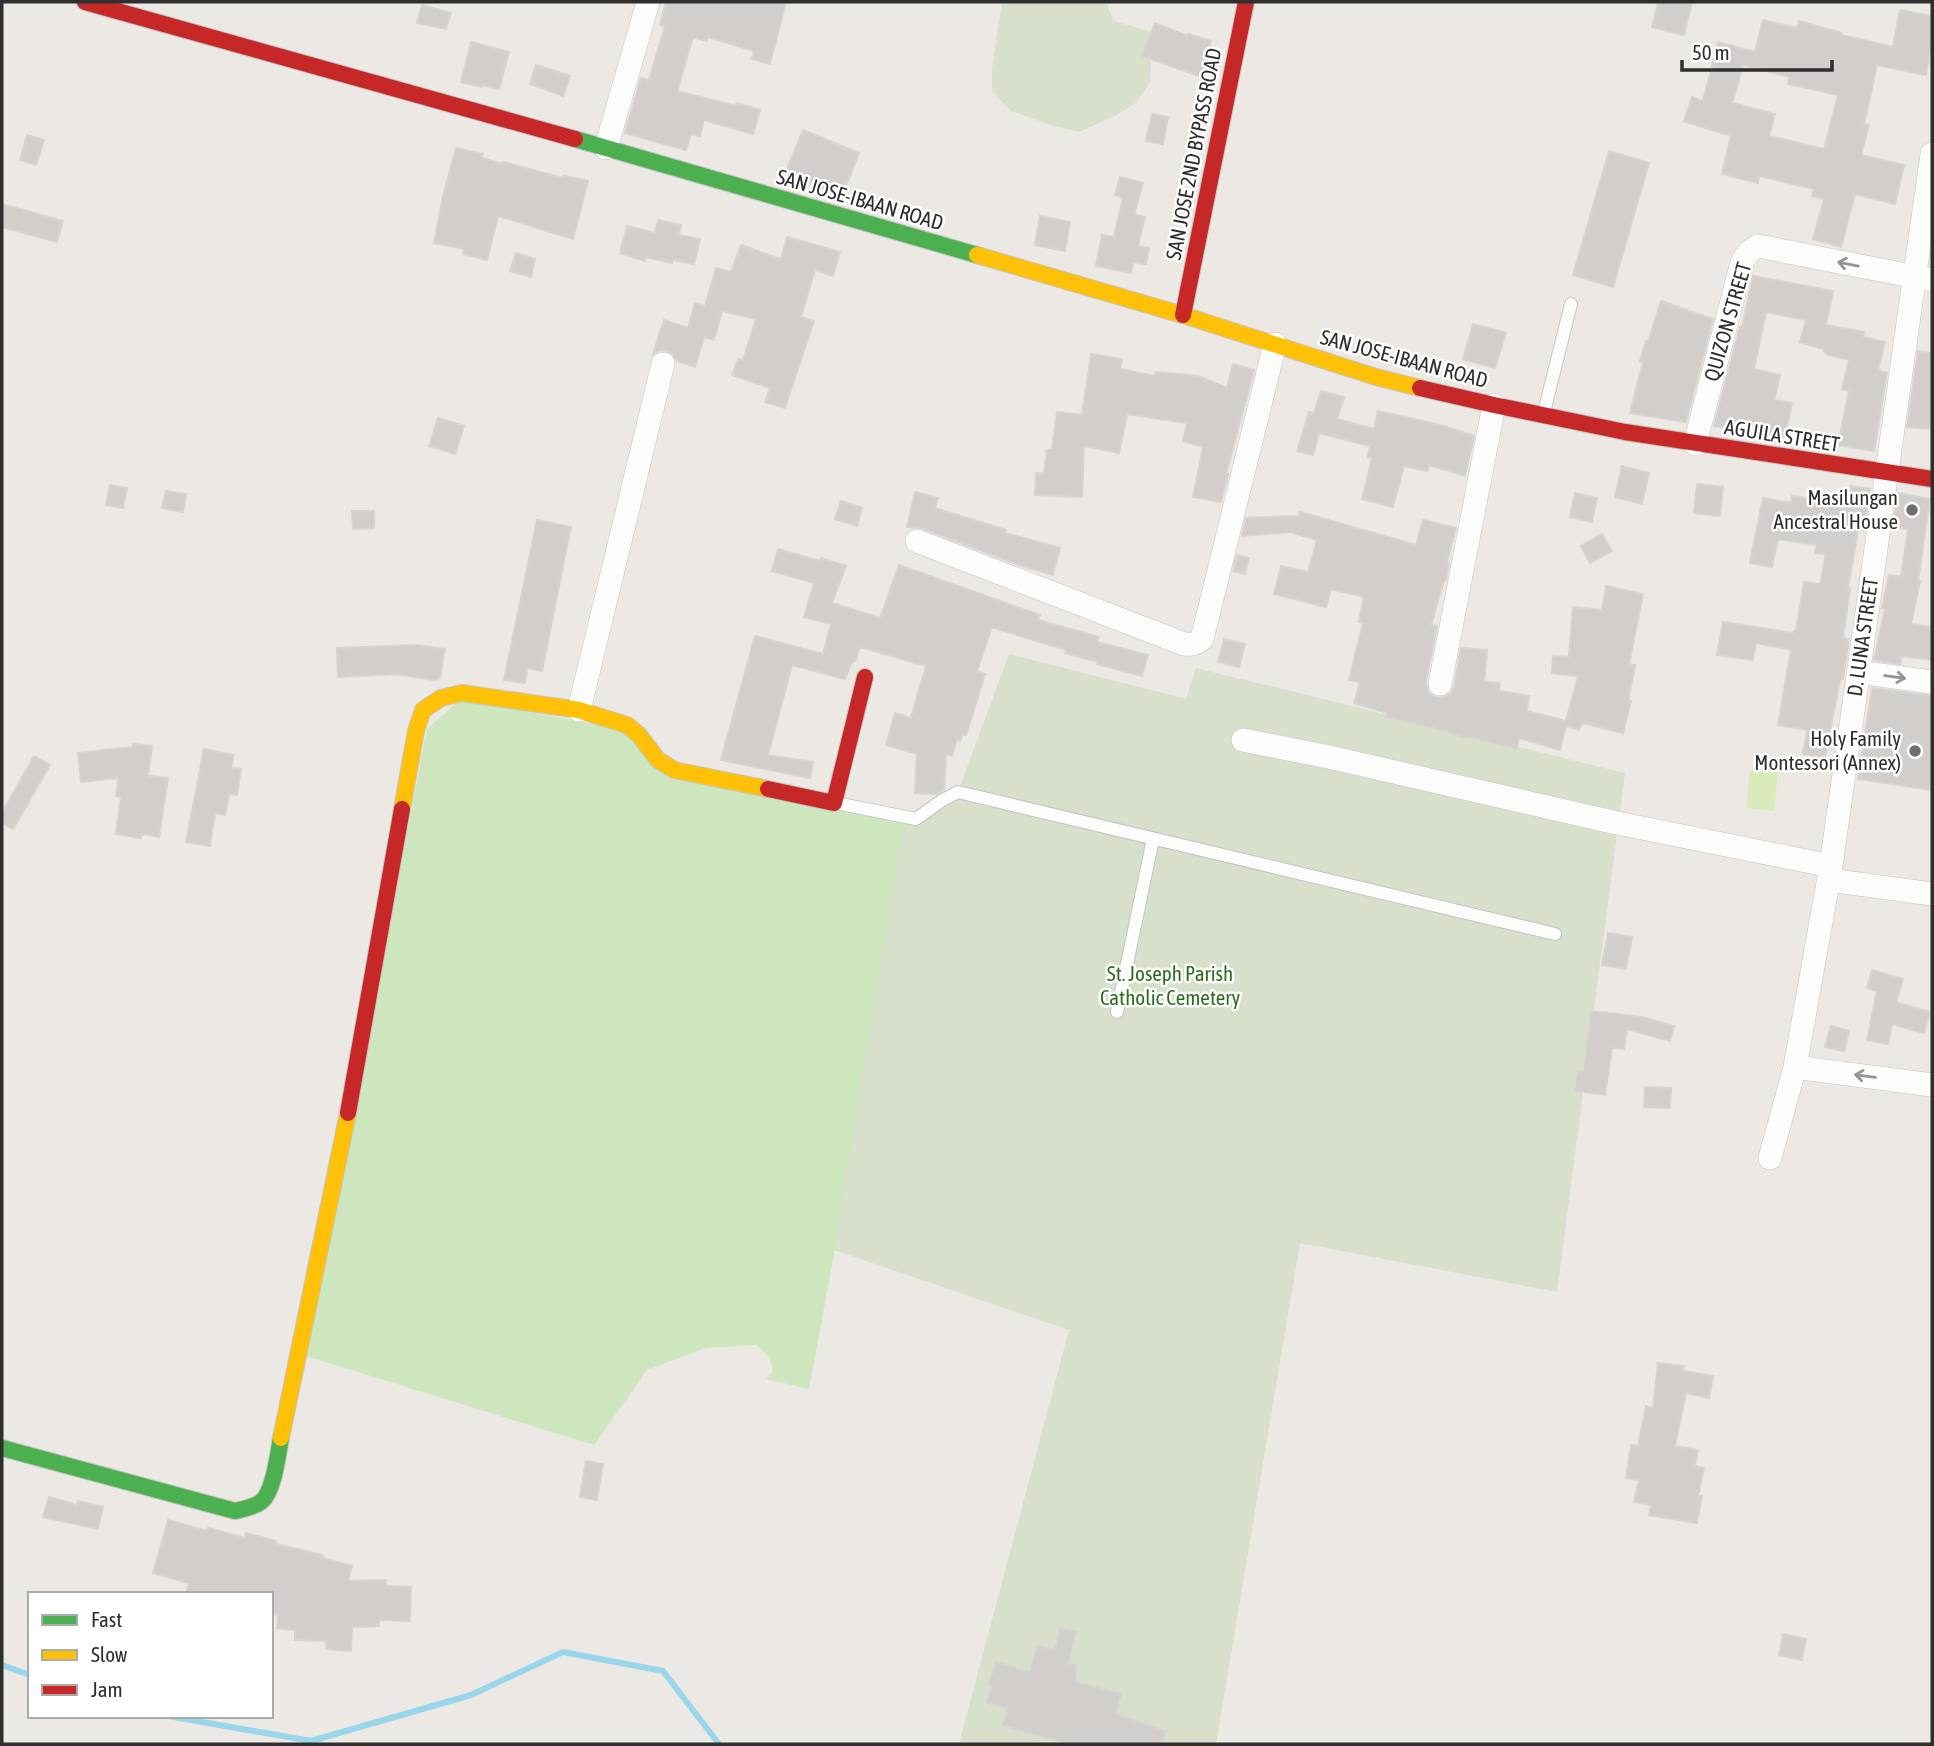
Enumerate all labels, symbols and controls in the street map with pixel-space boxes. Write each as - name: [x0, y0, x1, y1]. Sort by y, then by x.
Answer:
- scale bar: [1682, 28, 1832, 72]
- text: 50 m: [1692, 40, 1730, 64]
- street label: SAN JOSE 2ND BYPASS ROAD: [1161, 46, 1225, 262]
- street label: SAN JOSE-IBAAN ROAD: [774, 164, 946, 234]
- one-way arrow: [1837, 257, 1860, 270]
- street label: QUIZON STREET: [1699, 259, 1755, 384]
- street label: SAN JOSE-IBAAN ROAD: [1318, 324, 1491, 392]
- street label: AGUILA STREET: [1723, 414, 1841, 456]
- place label: Masilungan Ancestral House: [1774, 485, 1898, 533]
- marker: Masilungan Ancestral House: [1904, 502, 1920, 518]
- street label: D. LUNA STREET: [1842, 576, 1882, 698]
- one-way arrow: [1883, 670, 1906, 683]
- place label: Holy Family Montessori (Annex): [1754, 726, 1901, 774]
- marker: Holy Family Montessori (Annex): [1907, 743, 1923, 759]
- park label: St. Joseph Parish Catholic Cemetery: [1100, 961, 1240, 1009]
- one-way arrow: [1854, 1069, 1876, 1082]
- legend: [28, 1592, 273, 1718]
- text: Fast: [91, 1607, 122, 1631]
- text: Slow: [91, 1642, 128, 1666]
- text: Jam: [91, 1677, 123, 1701]

